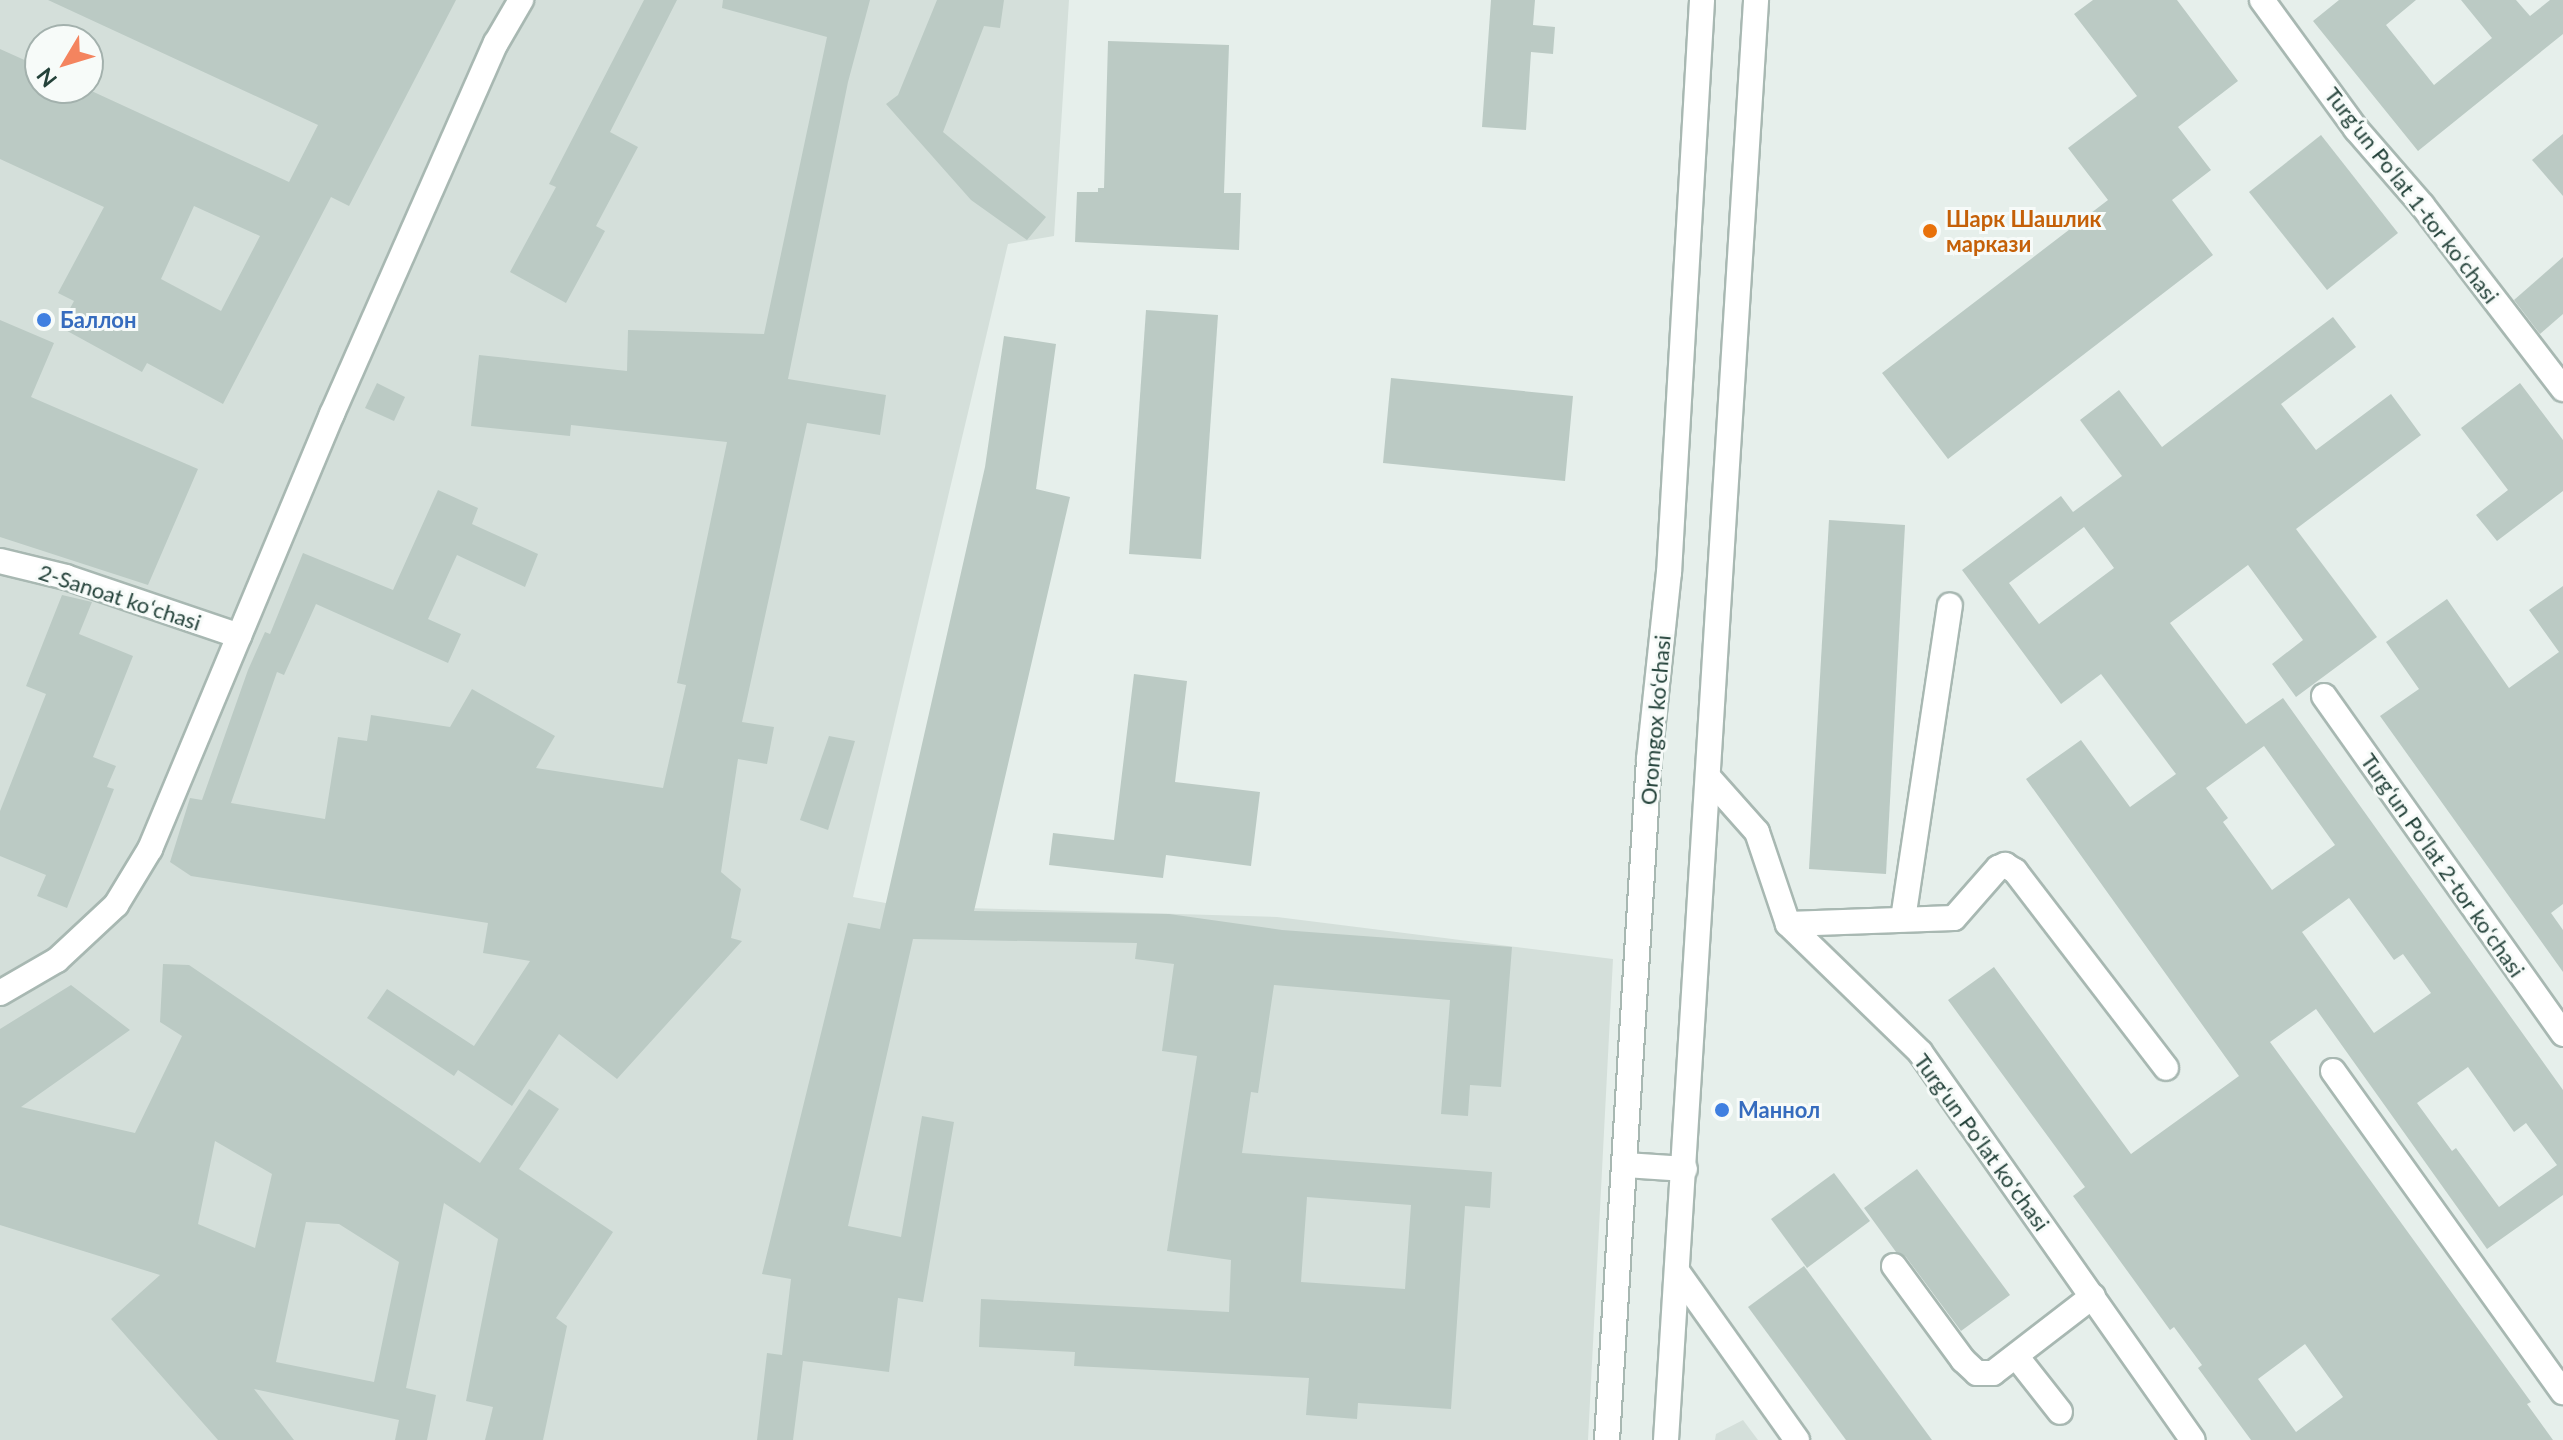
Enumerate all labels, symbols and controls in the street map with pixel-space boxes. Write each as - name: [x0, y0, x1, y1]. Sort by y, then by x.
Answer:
- north arrow: [24, 24, 104, 104]
- text: N: [30, 63, 62, 93]
- street label: Turgʻun Poʻlat 1-tor koʻchasi: [2319, 82, 2505, 308]
- place label: Шарк Шашлик маркази: [1946, 205, 2101, 256]
- marker: Шарк Шашлик маркази: [1921, 222, 1939, 240]
- place label: Баллон: [60, 307, 136, 333]
- marker: Баллон: [35, 311, 53, 329]
- street label: 2-Sanoat koʻchasi: [36, 558, 204, 636]
- street label: Oromgox ko‘chasi: [1634, 634, 1676, 806]
- street label: Turgʻun Poʻlat 2-tor koʻchasi: [2356, 748, 2530, 982]
- street label: Turgʻun Poʻlat koʻchasi: [1909, 1048, 2055, 1236]
- place label: Маннол: [1738, 1097, 1820, 1123]
- marker: Маннол: [1713, 1101, 1731, 1119]

